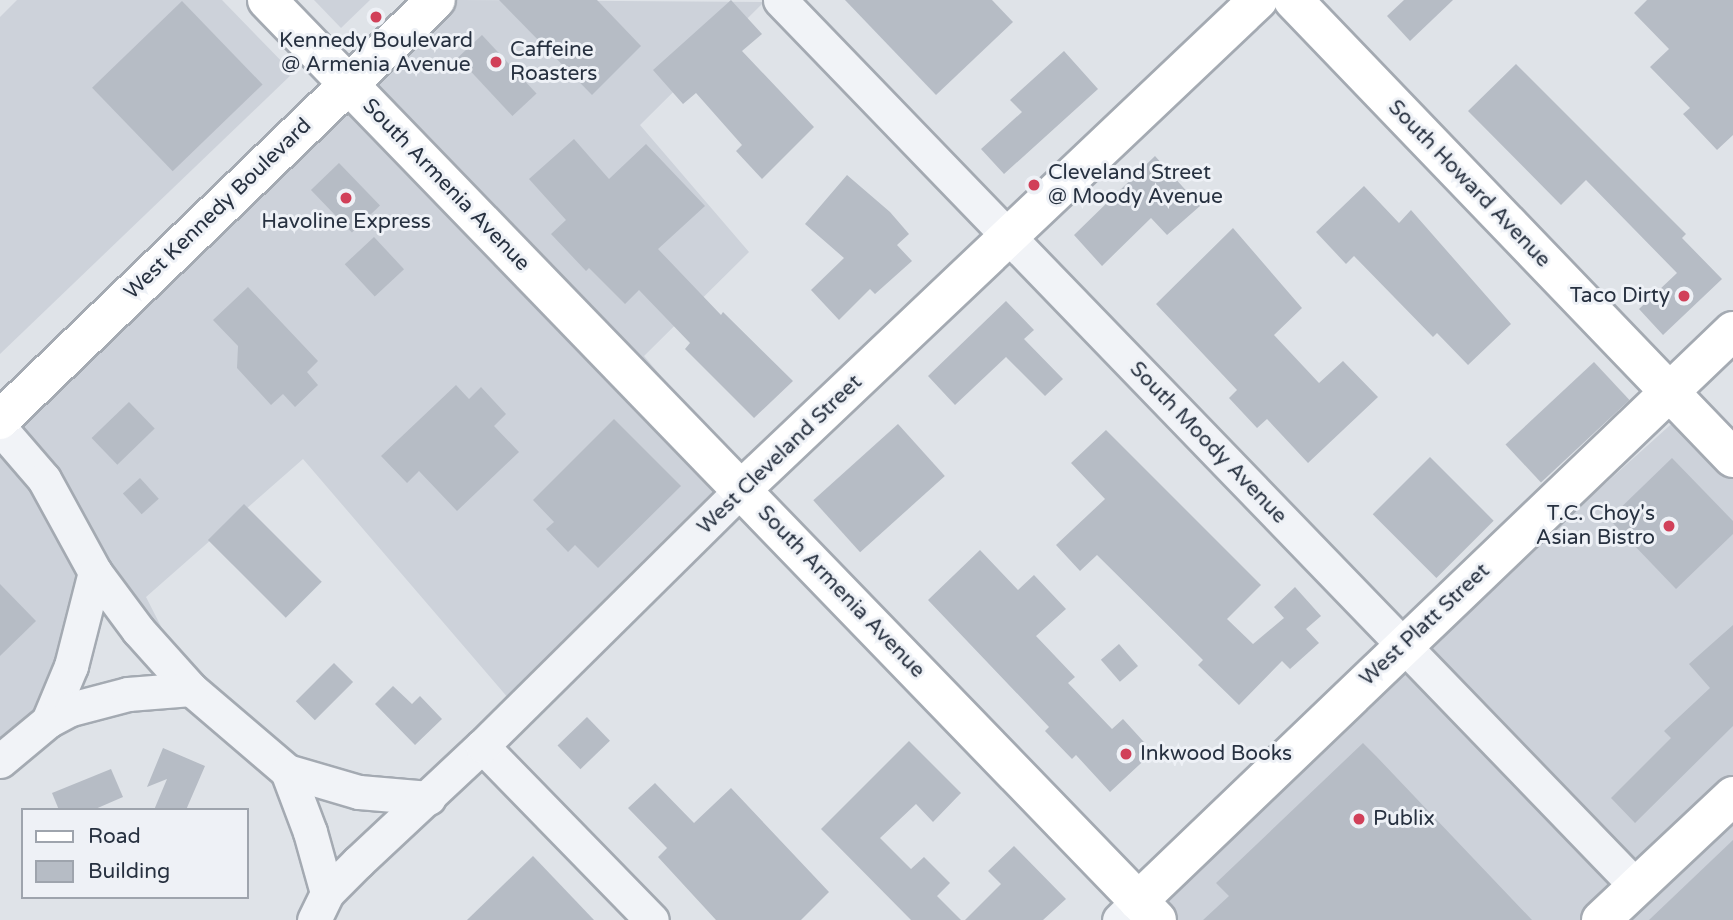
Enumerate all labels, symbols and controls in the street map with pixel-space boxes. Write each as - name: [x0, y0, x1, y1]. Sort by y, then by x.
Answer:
- marker: Kennedy Boulevard @ Armenia Avenue: [368, 9, 384, 25]
- place label: Kennedy Boulevard @ Armenia Avenue: [279, 28, 473, 78]
- place label: Caffeine Roasters: [510, 37, 597, 87]
- marker: Caffeine Roasters: [488, 54, 504, 70]
- street label: South Armenia Avenue: [357, 94, 535, 276]
- street label: South Howard Avenue: [1383, 95, 1555, 273]
- street label: West Kennedy Boulevard: [119, 113, 317, 305]
- place label: Cleveland Street @ Moody Avenue: [1048, 160, 1223, 210]
- marker: Cleveland Street @ Moody Avenue: [1026, 177, 1042, 193]
- marker: Havoline Express: [338, 190, 354, 206]
- place label: Havoline Express: [261, 209, 431, 235]
- place label: Taco Dirty: [1570, 283, 1670, 309]
- marker: Taco Dirty: [1676, 288, 1692, 304]
- street label: South Moody Avenue: [1124, 357, 1292, 529]
- street label: West Cleveland Street: [693, 370, 867, 540]
- street label: South Armenia Avenue: [752, 501, 930, 683]
- place label: T.C. Choy's Asian Bistro: [1536, 501, 1655, 551]
- marker: T.C. Choy's Asian Bistro: [1661, 518, 1677, 534]
- street label: West Platt Street: [1355, 559, 1495, 691]
- place label: Inkwood Books: [1140, 741, 1292, 767]
- marker: Inkwood Books: [1118, 746, 1134, 762]
- place label: Publix: [1373, 806, 1435, 832]
- legend: [21, 808, 248, 899]
- marker: Publix: [1351, 811, 1367, 827]
- text: Road: [88, 824, 141, 849]
- text: Building: [88, 859, 170, 884]

